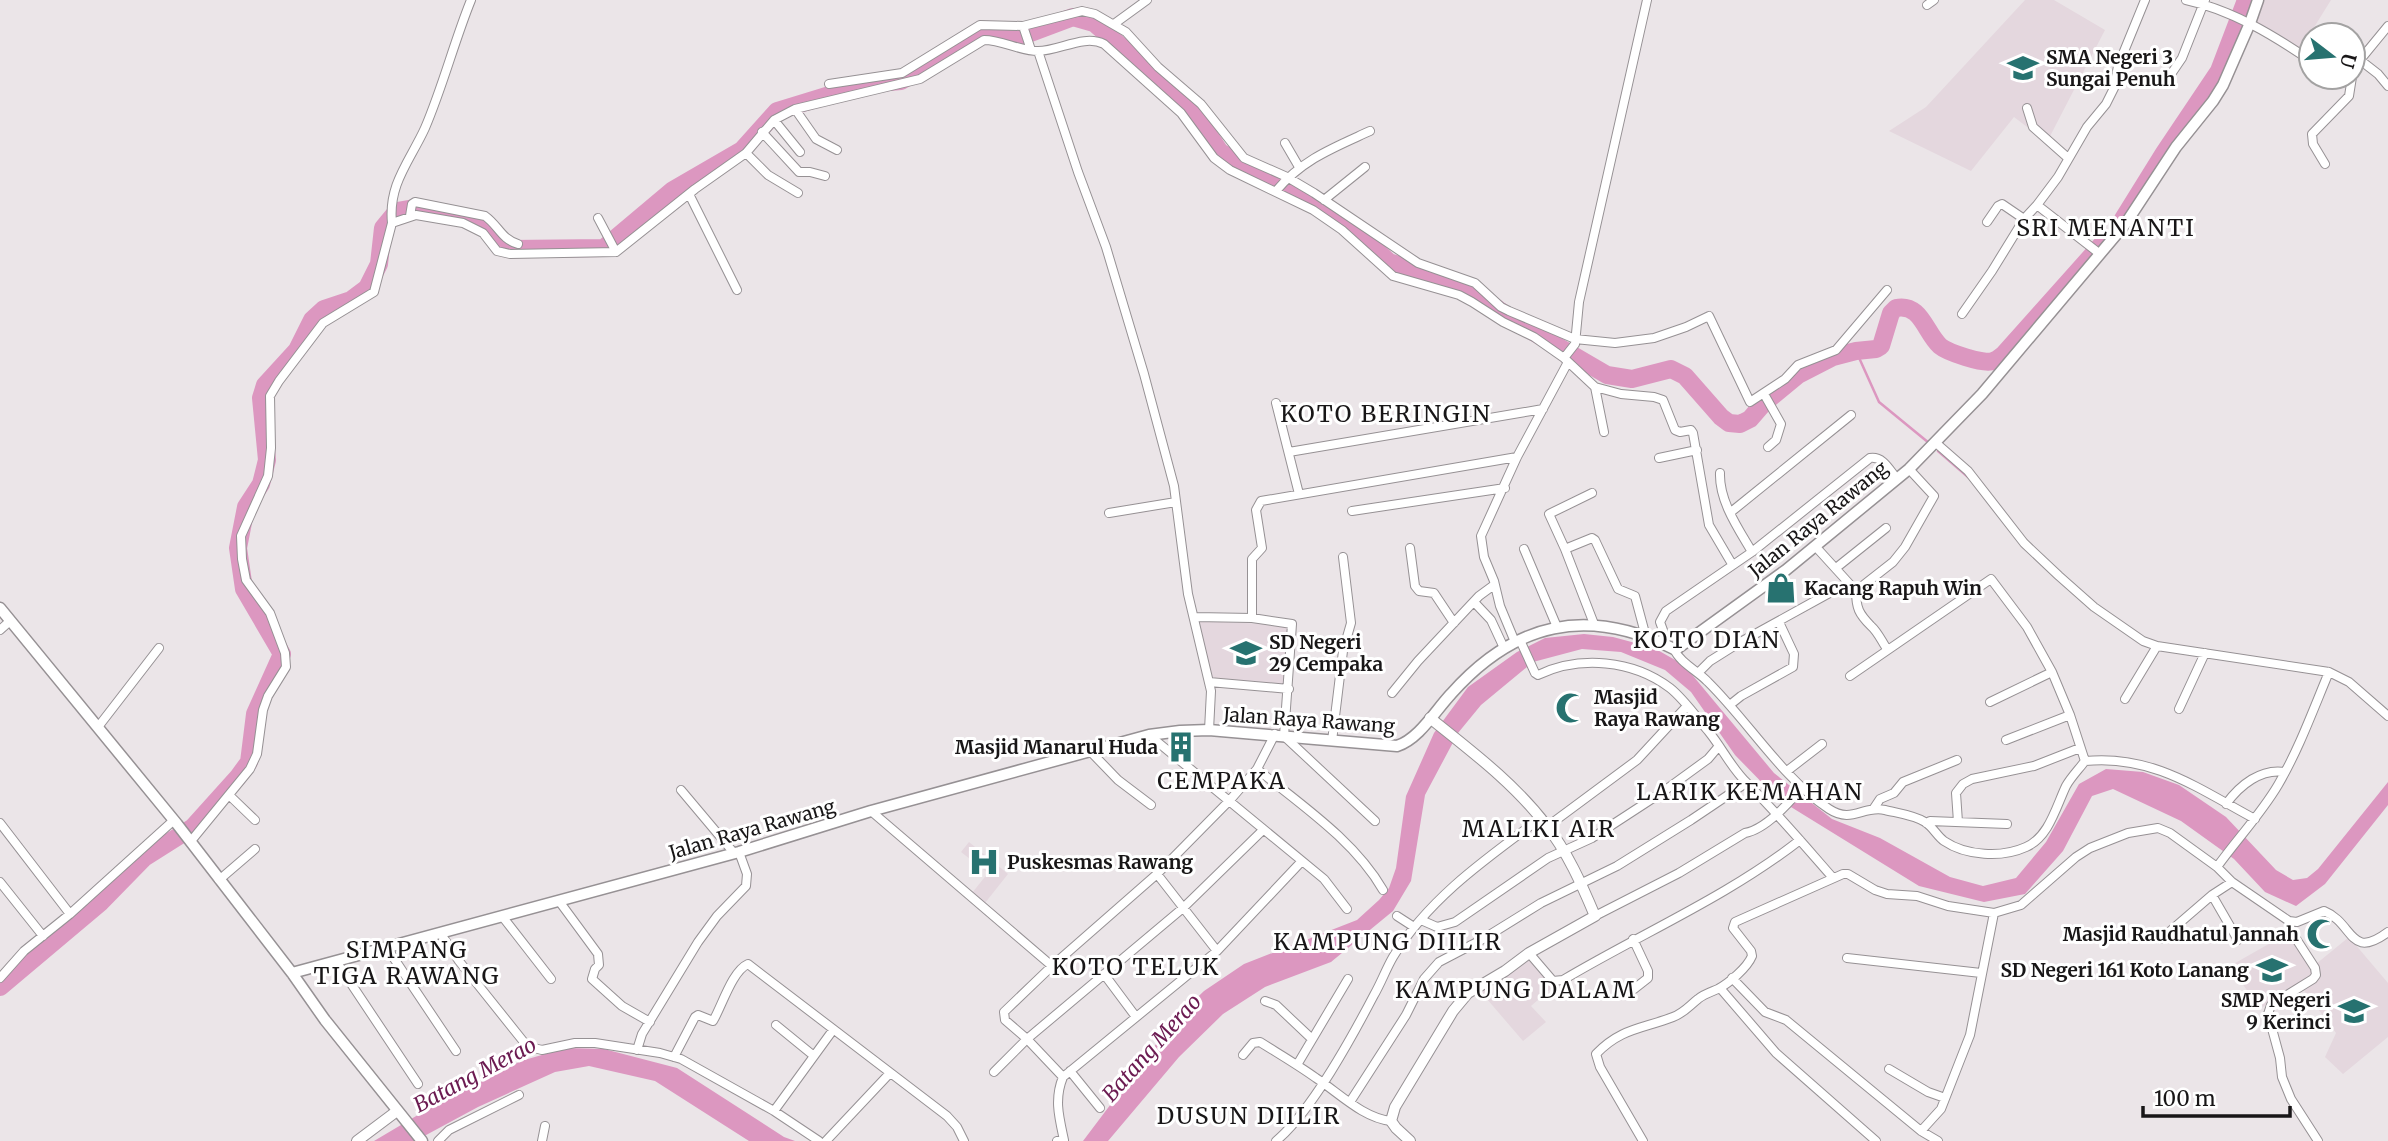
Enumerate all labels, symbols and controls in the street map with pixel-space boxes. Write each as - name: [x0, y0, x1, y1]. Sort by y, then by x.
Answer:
- north arrow: [2297, 21, 2367, 91]
- place label: SMA Negeri 3 Sungai Penuh: [2046, 45, 2176, 91]
- school or university icon: SMA Negeri 3 Sungai Penuh: [2006, 51, 2040, 85]
- text: U: [2335, 51, 2362, 71]
- district label: SRI MENANTI: [2016, 213, 2196, 242]
- district label: KOTO BERINGIN: [1280, 399, 1492, 428]
- street label: Jalan Raya Rawang: [1743, 455, 1893, 583]
- shop icon: Kacang Rapuh Win: [1764, 571, 1798, 605]
- place label: Kacang Rapuh Win: [1804, 576, 1982, 600]
- district label: KOTO DIAN: [1633, 625, 1781, 654]
- place label: SD Negeri 29 Cempaka: [1269, 630, 1383, 676]
- school or university icon: SD Negeri 29 Cempaka: [1229, 636, 1263, 670]
- place label: Masjid Raya Rawang: [1594, 685, 1720, 731]
- mosque icon: Masjid Raya Rawang: [1554, 691, 1588, 725]
- street label: Jalan Raya Rawang: [1221, 702, 1396, 738]
- building icon: Masjid Manarul Huda: [1164, 730, 1198, 764]
- place label: Masjid Manarul Huda: [955, 735, 1158, 759]
- district label: CEMPAKA: [1157, 766, 1287, 795]
- district label: LARIK KEMAHAN: [1636, 777, 1864, 806]
- street label: Jalan Raya Rawang: [665, 794, 838, 865]
- district label: MALIKI AIR: [1462, 814, 1616, 843]
- hospital icon: Puskesmas Rawang: [967, 845, 1001, 879]
- place label: Puskesmas Rawang: [1007, 850, 1193, 874]
- mosque icon: Masjid Raudhatul Jannah: [2305, 917, 2339, 951]
- place label: Masjid Raudhatul Jannah: [2063, 922, 2299, 946]
- district label: KAMPUNG DIILIR: [1273, 927, 1503, 956]
- district label: SIMPANG TIGA RAWANG: [314, 935, 500, 990]
- district label: KOTO TELUK: [1052, 952, 1220, 981]
- school or university icon: SD Negeri 161 Koto Lanang: [2255, 953, 2289, 987]
- place label: SD Negeri 161 Koto Lanang: [2000, 958, 2249, 982]
- district label: KAMPUNG DALAM: [1395, 975, 1637, 1004]
- water label: Batang Merao: [1096, 988, 1207, 1107]
- place label: SMP Negeri 9 Kerinci: [2221, 988, 2331, 1034]
- school or university icon: SMP Negeri 9 Kerinci: [2337, 994, 2371, 1028]
- water label: Batang Merao: [409, 1031, 541, 1118]
- scale bar: [2143, 1074, 2290, 1118]
- text: 100 m: [2154, 1085, 2216, 1112]
- district label: DUSUN DIILIR: [1157, 1101, 1341, 1130]

